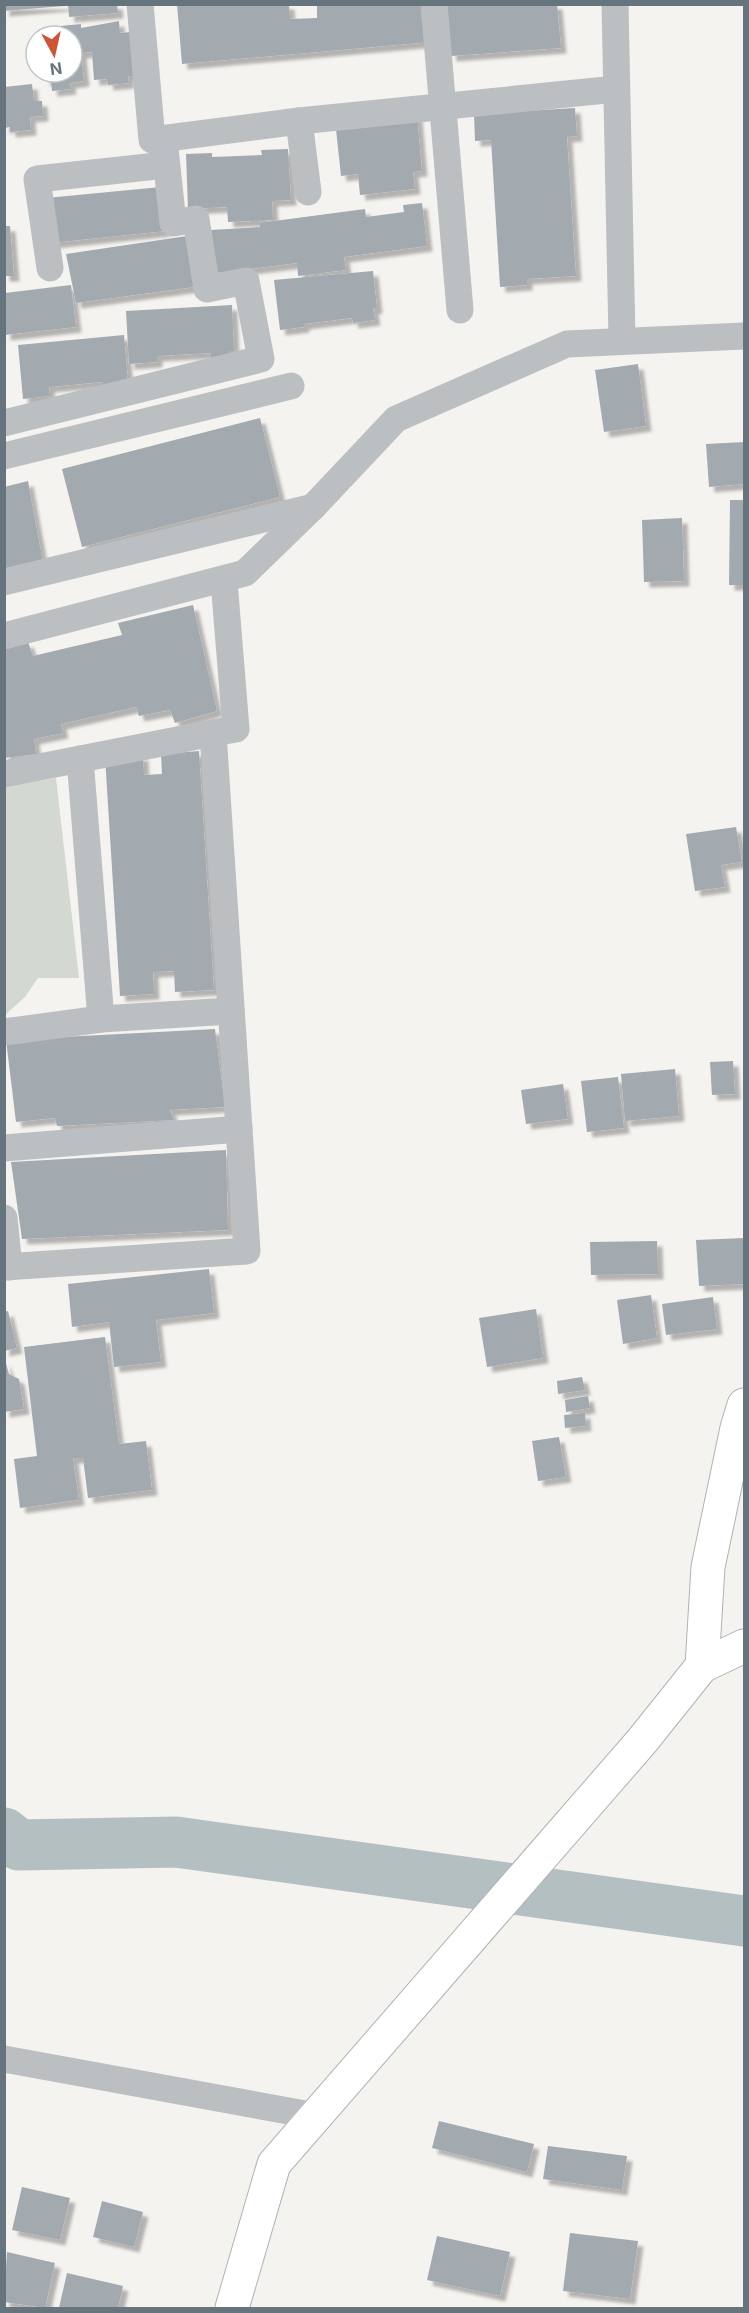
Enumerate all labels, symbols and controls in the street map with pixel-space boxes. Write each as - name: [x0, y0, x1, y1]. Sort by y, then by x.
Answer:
- north arrow: [24, 24, 84, 84]
- text: N: [49, 58, 64, 80]

